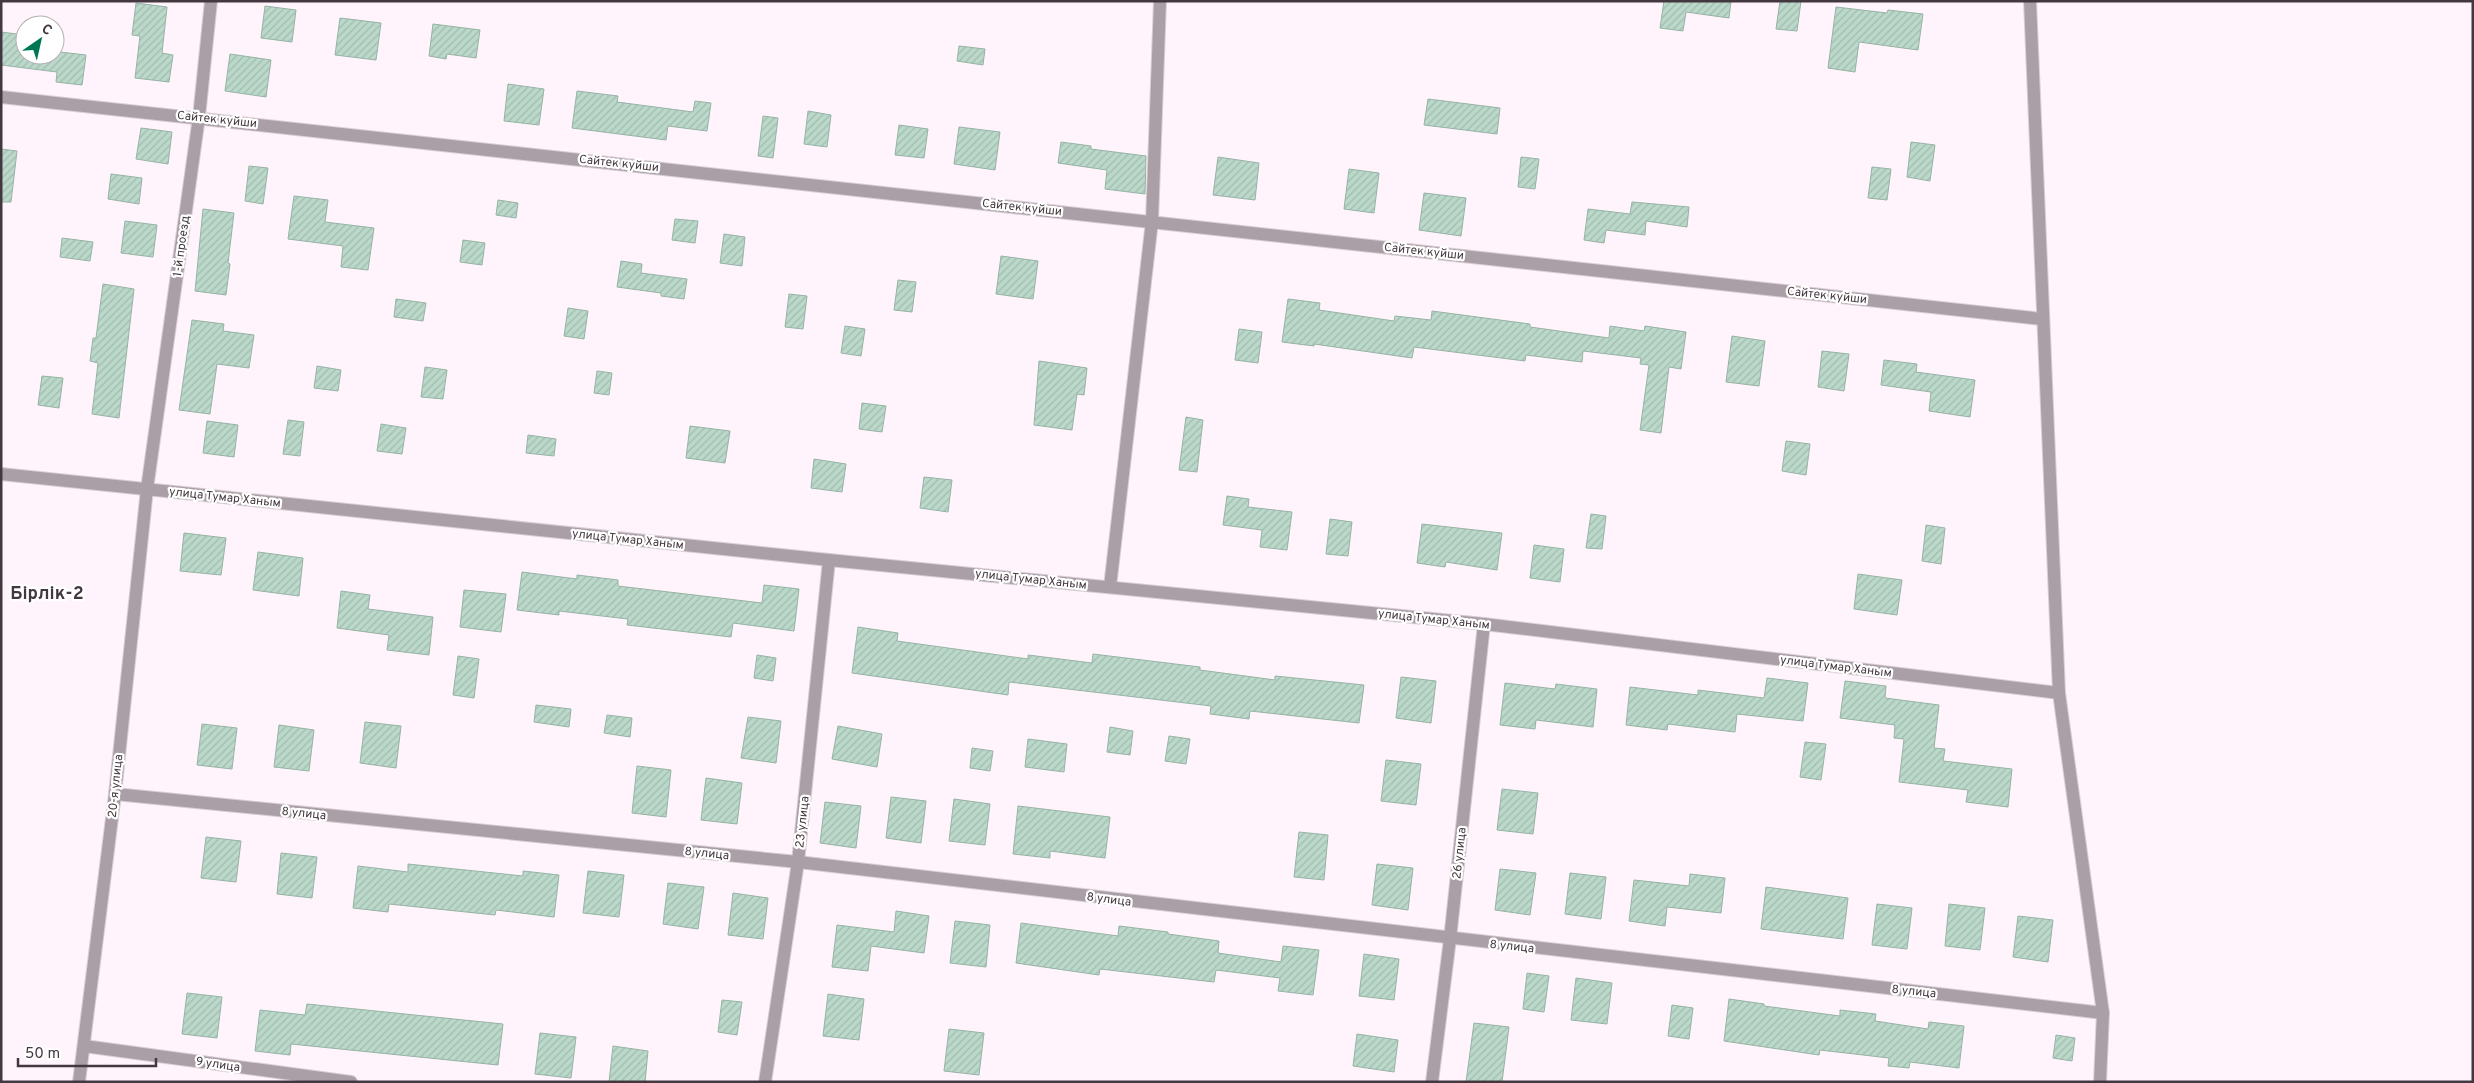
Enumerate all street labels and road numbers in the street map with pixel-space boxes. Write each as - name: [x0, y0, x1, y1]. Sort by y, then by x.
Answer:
- street label: Сайтек куйши: [176, 108, 258, 132]
- street label: Сайтек куйши: [578, 152, 660, 176]
- street label: Сайтек куйши: [981, 196, 1063, 220]
- street label: 1-й проезд: [170, 215, 194, 278]
- street label: Сайтек куйши: [1383, 240, 1465, 264]
- street label: Сайтек куйши: [1786, 284, 1868, 308]
- street label: улица Тумар Ханым: [168, 484, 282, 512]
- street label: улица Тумар Ханым: [571, 526, 685, 554]
- street label: улица Тумар Ханым: [974, 566, 1088, 594]
- street label: улица Тумар Ханым: [1377, 606, 1491, 634]
- street label: улица Тумар Ханым: [1779, 652, 1893, 682]
- street label: 20-я улица: [105, 754, 127, 819]
- street label: 23 улица: [792, 795, 814, 849]
- street label: 8 улица: [281, 804, 327, 824]
- street label: 26 улица: [1449, 826, 1471, 880]
- street label: 8 улица: [684, 844, 730, 864]
- street label: 8 улица: [1086, 889, 1132, 911]
- street label: 8 улица: [1489, 937, 1535, 957]
- street label: 8 улица: [1891, 982, 1937, 1002]
- street label: 9 улица: [195, 1054, 241, 1076]

